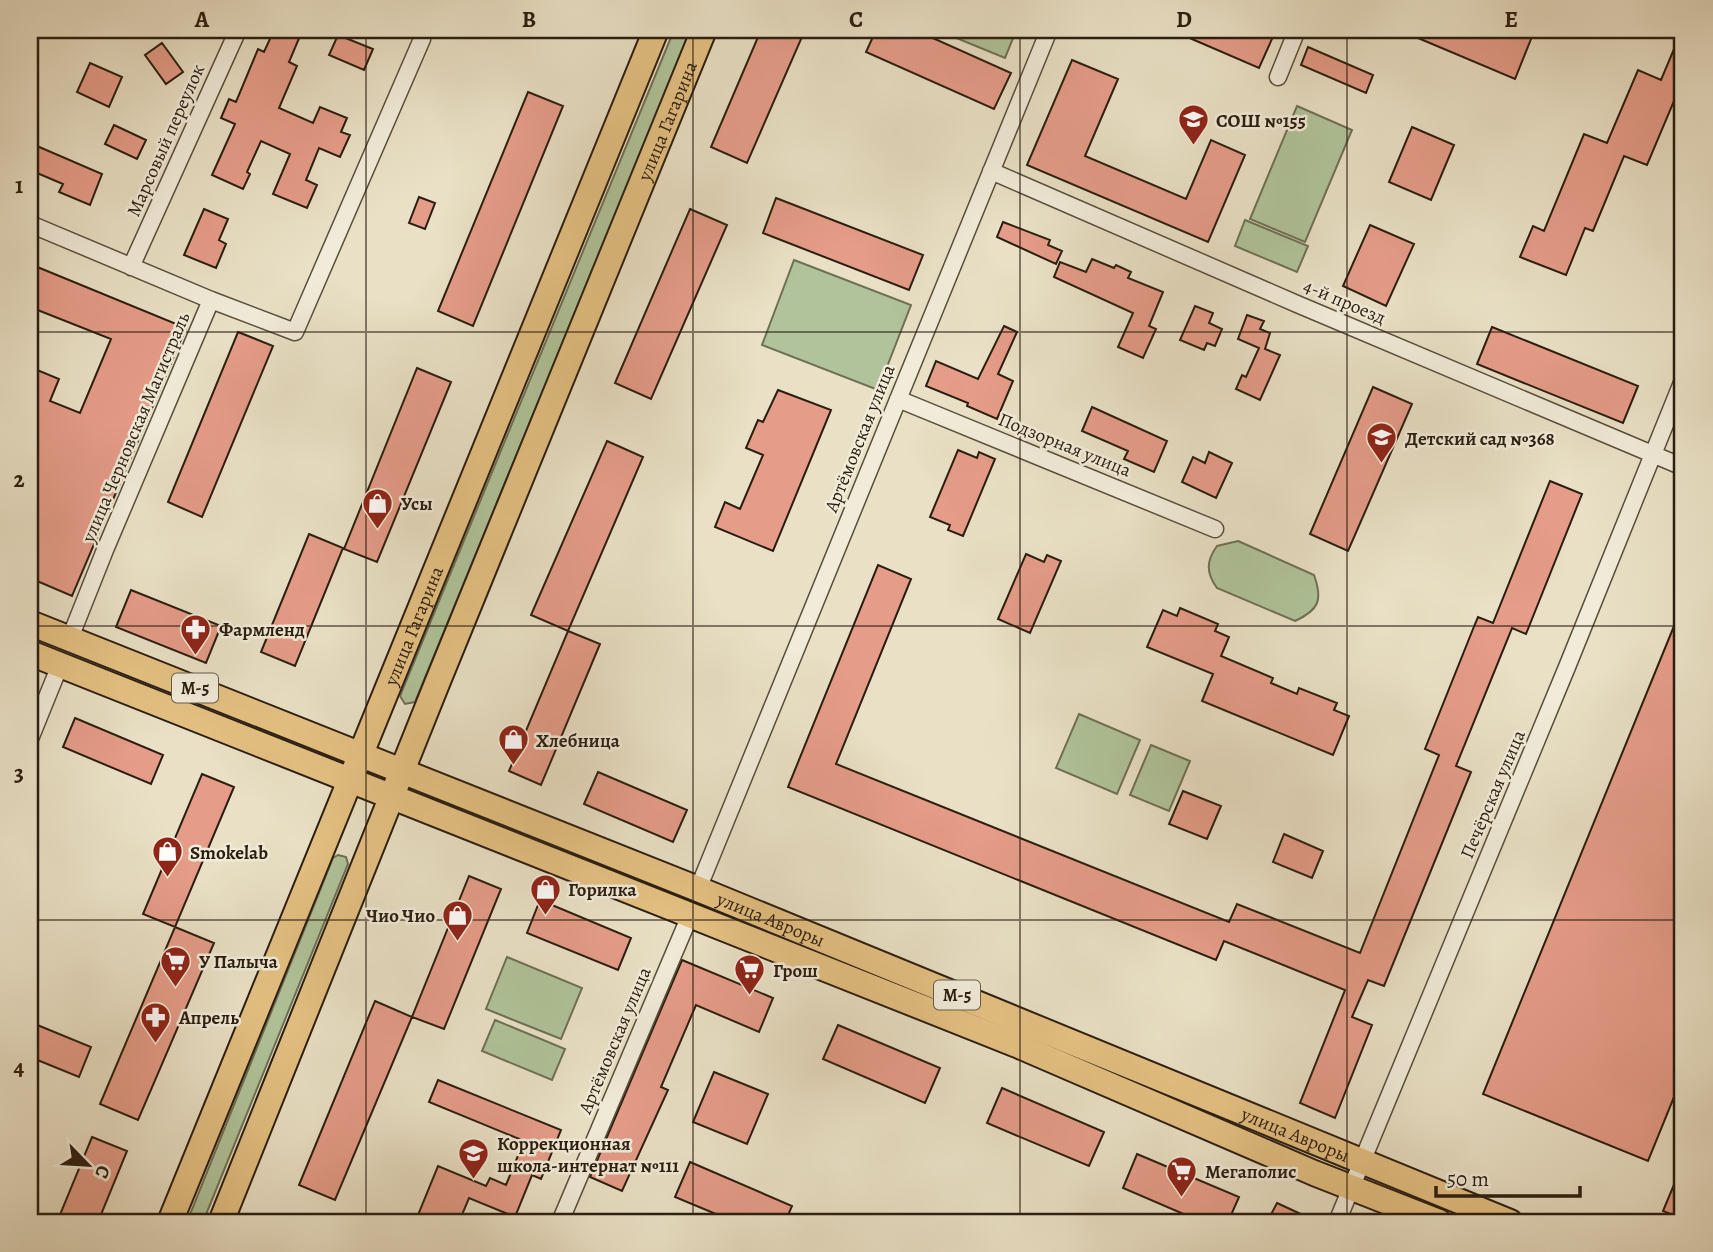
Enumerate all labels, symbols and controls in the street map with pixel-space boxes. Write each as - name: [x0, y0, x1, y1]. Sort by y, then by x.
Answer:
- text: A: [194, 4, 210, 35]
- text: B: [522, 4, 536, 35]
- text: C: [849, 4, 863, 35]
- text: D: [1176, 4, 1192, 35]
- text: E: [1504, 4, 1518, 35]
- street label: улица Гагарина: [631, 57, 704, 186]
- street label: Марсовый переулок: [121, 60, 211, 221]
- school or university icon: СОШ №155: [1176, 103, 1210, 147]
- place label: СОШ №155: [1216, 108, 1306, 134]
- text: 1: [15, 170, 23, 201]
- street label: 4-й проезд: [1299, 273, 1390, 331]
- street label: улица Черновская Магистраль: [75, 308, 196, 547]
- street label: Артёмовская улица: [818, 360, 901, 517]
- street label: Подзорная улица: [994, 406, 1135, 483]
- school or university icon: Детский сад №368: [1365, 421, 1399, 465]
- place label: Детский сад №368: [1405, 426, 1555, 452]
- text: 2: [13, 464, 25, 495]
- shop icon: Усы: [361, 486, 395, 530]
- place label: Усы: [401, 491, 433, 517]
- street label: улица Гагарина: [378, 562, 450, 691]
- pharmacy icon: Фармленд: [179, 612, 213, 656]
- place label: Фармленд: [219, 617, 305, 643]
- road number: М-5: [172, 674, 218, 702]
- shop icon: Хлебница: [496, 723, 530, 767]
- street label: Печёрская улица: [1454, 726, 1532, 863]
- place label: Хлебница: [536, 728, 621, 754]
- text: 3: [14, 758, 24, 789]
- shop icon: Smokelab: [150, 835, 184, 879]
- place label: Smokelab: [190, 840, 268, 866]
- shop icon: Горилка: [528, 872, 562, 916]
- place label: Горилка: [568, 877, 638, 903]
- street label: улица Авроры: [712, 886, 829, 954]
- shop icon: Чио Чио: [441, 898, 475, 942]
- place label: Чио Чио: [366, 903, 435, 929]
- supermarket icon: У Палыча: [159, 944, 193, 988]
- place label: У Палыча: [199, 949, 279, 975]
- supermarket icon: Грош: [733, 953, 767, 997]
- place label: Грош: [773, 958, 818, 984]
- street label: Артёмовская улица: [572, 963, 658, 1119]
- road number: М-5: [934, 980, 980, 1010]
- pharmacy icon: Апрель: [139, 1000, 173, 1044]
- place label: Апрель: [178, 1005, 239, 1031]
- text: 4: [14, 1052, 25, 1083]
- street label: улица Авроры: [1237, 1101, 1353, 1169]
- north arrow: [52, 1130, 122, 1200]
- place label: Коррекционная школа-интернат №111: [497, 1131, 679, 1179]
- school or university icon: Коррекционная школа-интернат №111: [457, 1137, 491, 1181]
- supermarket icon: Мегаполис: [1165, 1154, 1199, 1198]
- scale bar: [1436, 1154, 1580, 1198]
- place label: Мегаполис: [1205, 1159, 1297, 1185]
- text: С: [88, 1161, 117, 1183]
- text: 50 m: [1447, 1165, 1489, 1193]

